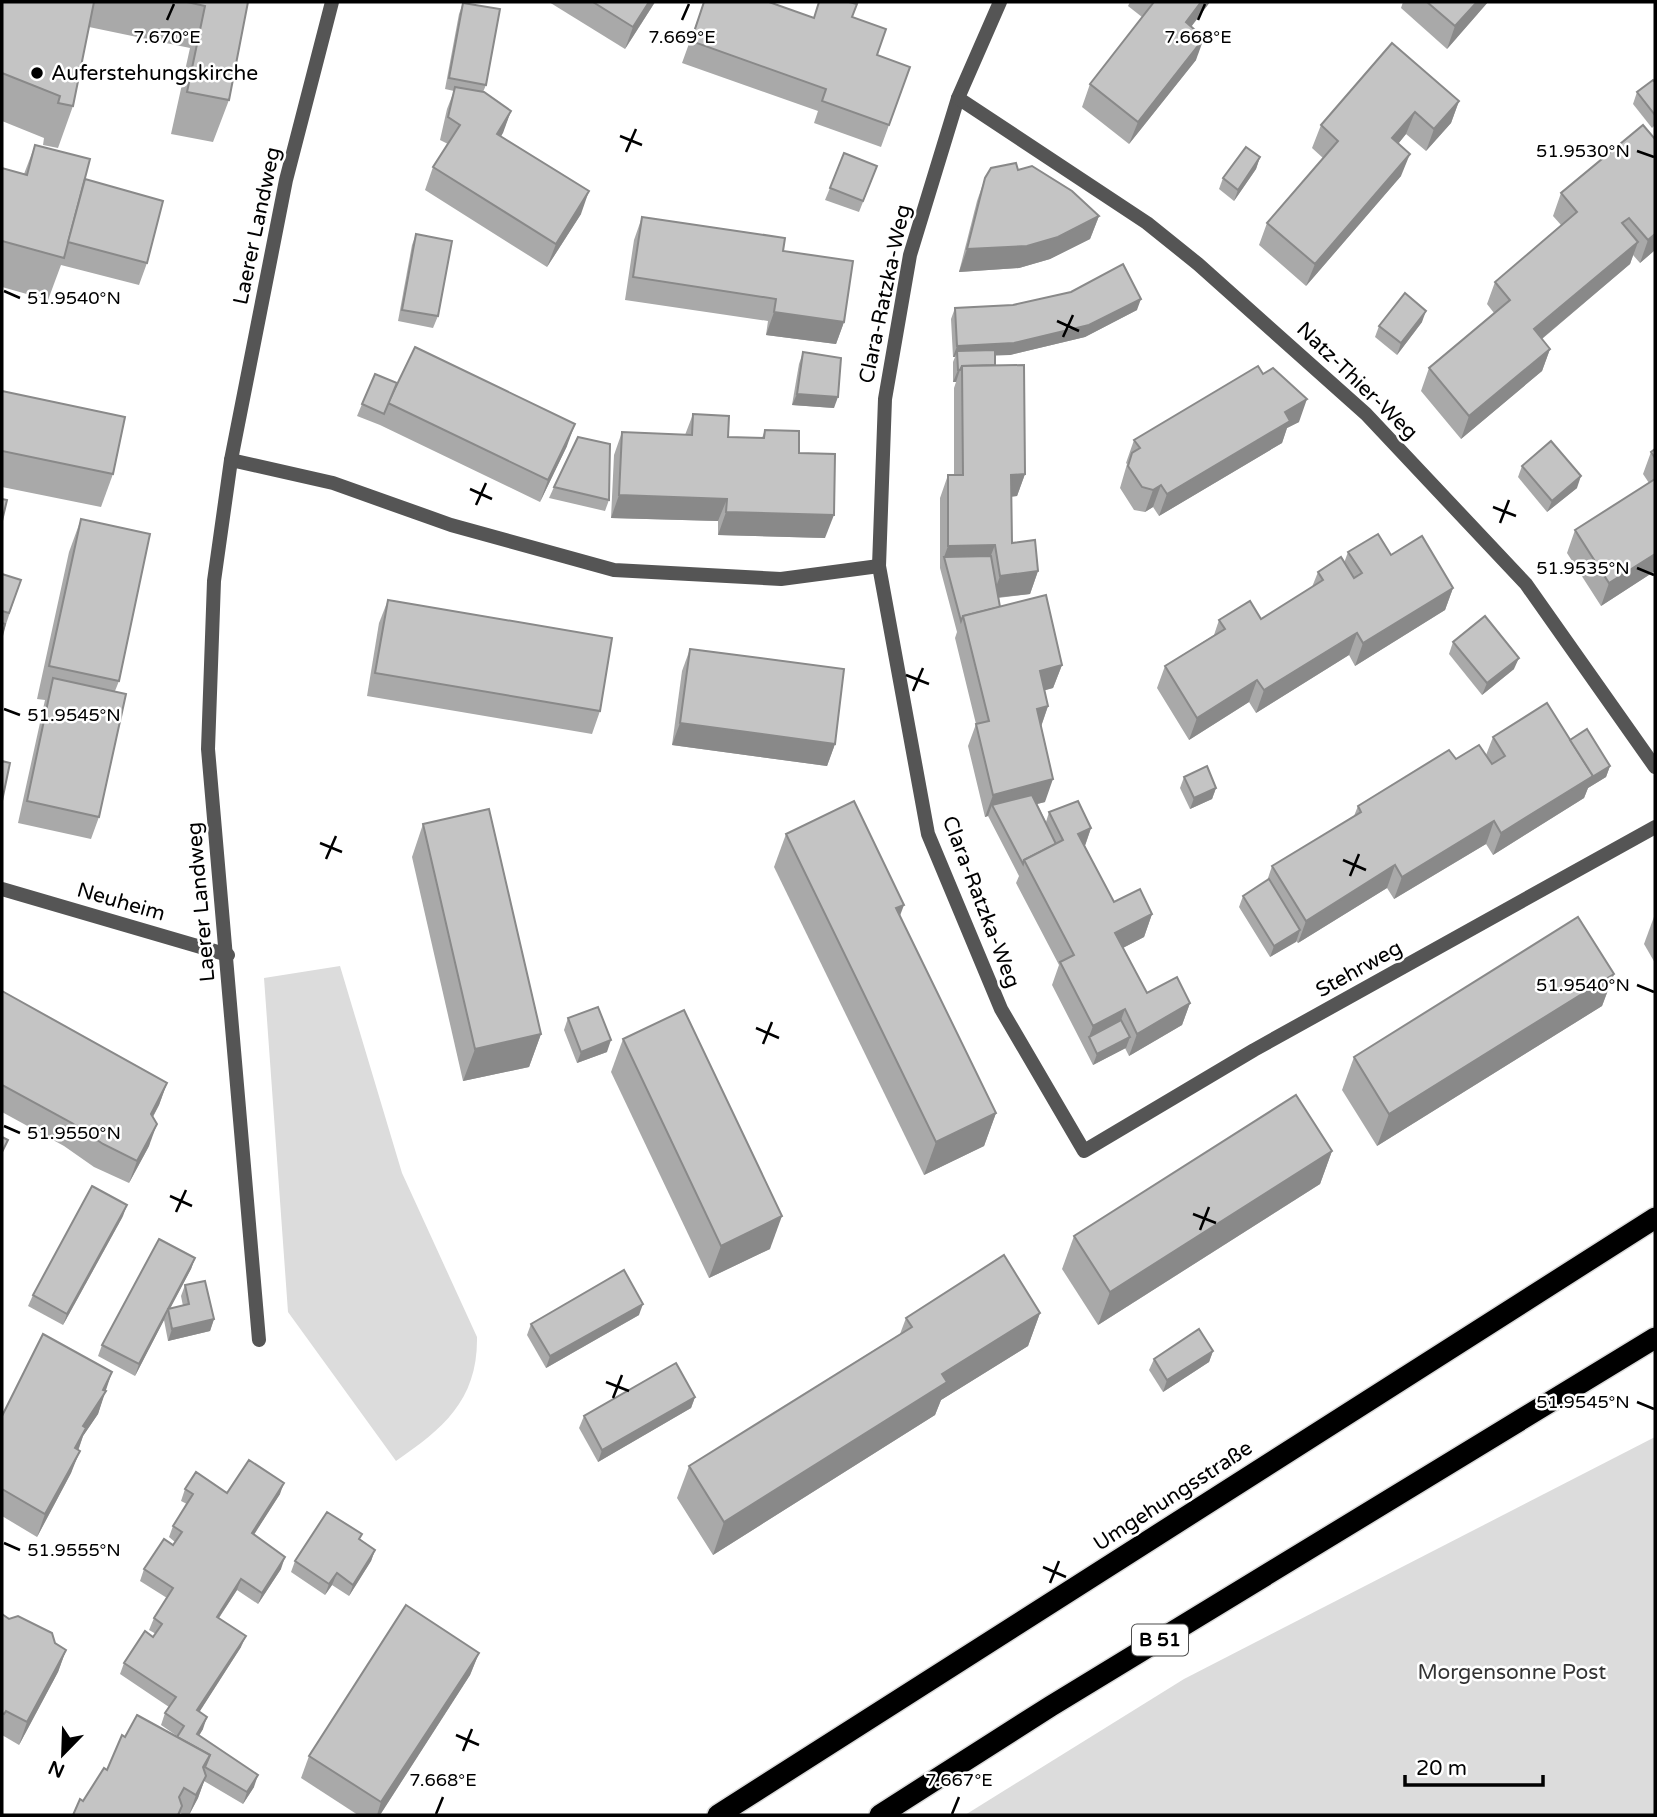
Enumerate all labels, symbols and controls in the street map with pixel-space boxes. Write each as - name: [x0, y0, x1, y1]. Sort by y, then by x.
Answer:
- text: 7.670°E: [133, 26, 201, 48]
- text: 7.669°E: [648, 26, 716, 48]
- text: 7.668°E: [1164, 26, 1232, 48]
- place label: Auferstehungskirche: [51, 61, 258, 86]
- marker: Auferstehungskirche: [29, 65, 45, 81]
- text: 51.9530°N: [1536, 140, 1630, 162]
- street label: Laerer Landweg: [228, 145, 286, 307]
- street label: Clara-Ratzka-Weg: [854, 202, 916, 386]
- text: 51.9540°N: [27, 287, 121, 309]
- street label: Natz-Thier-Weg: [1291, 317, 1423, 445]
- text: 51.9535°N: [1536, 557, 1630, 579]
- text: 51.9545°N: [27, 704, 121, 726]
- street label: Clara-Ratzka-Weg: [937, 813, 1025, 991]
- street label: Laerer Landweg: [182, 821, 220, 983]
- street label: Neuheim: [74, 878, 168, 926]
- street label: Stehrweg: [1312, 935, 1406, 1003]
- text: 51.9540°N: [1536, 974, 1630, 996]
- text: 51.9550°N: [27, 1122, 121, 1144]
- text: 51.9545°N: [1536, 1391, 1630, 1413]
- street label: Umgehungsstraße: [1089, 1435, 1257, 1557]
- text: 51.9555°N: [27, 1539, 121, 1561]
- road number: B 51: [1132, 1624, 1188, 1656]
- park label: Morgensonne Post: [1418, 1660, 1606, 1685]
- north arrow: [28, 1719, 98, 1789]
- scale bar: [1405, 1744, 1543, 1788]
- text: N: [45, 1756, 68, 1782]
- text: 20 m: [1416, 1756, 1467, 1781]
- text: 7.668°E: [409, 1769, 477, 1791]
- text: 7.667°E: [925, 1769, 993, 1791]

